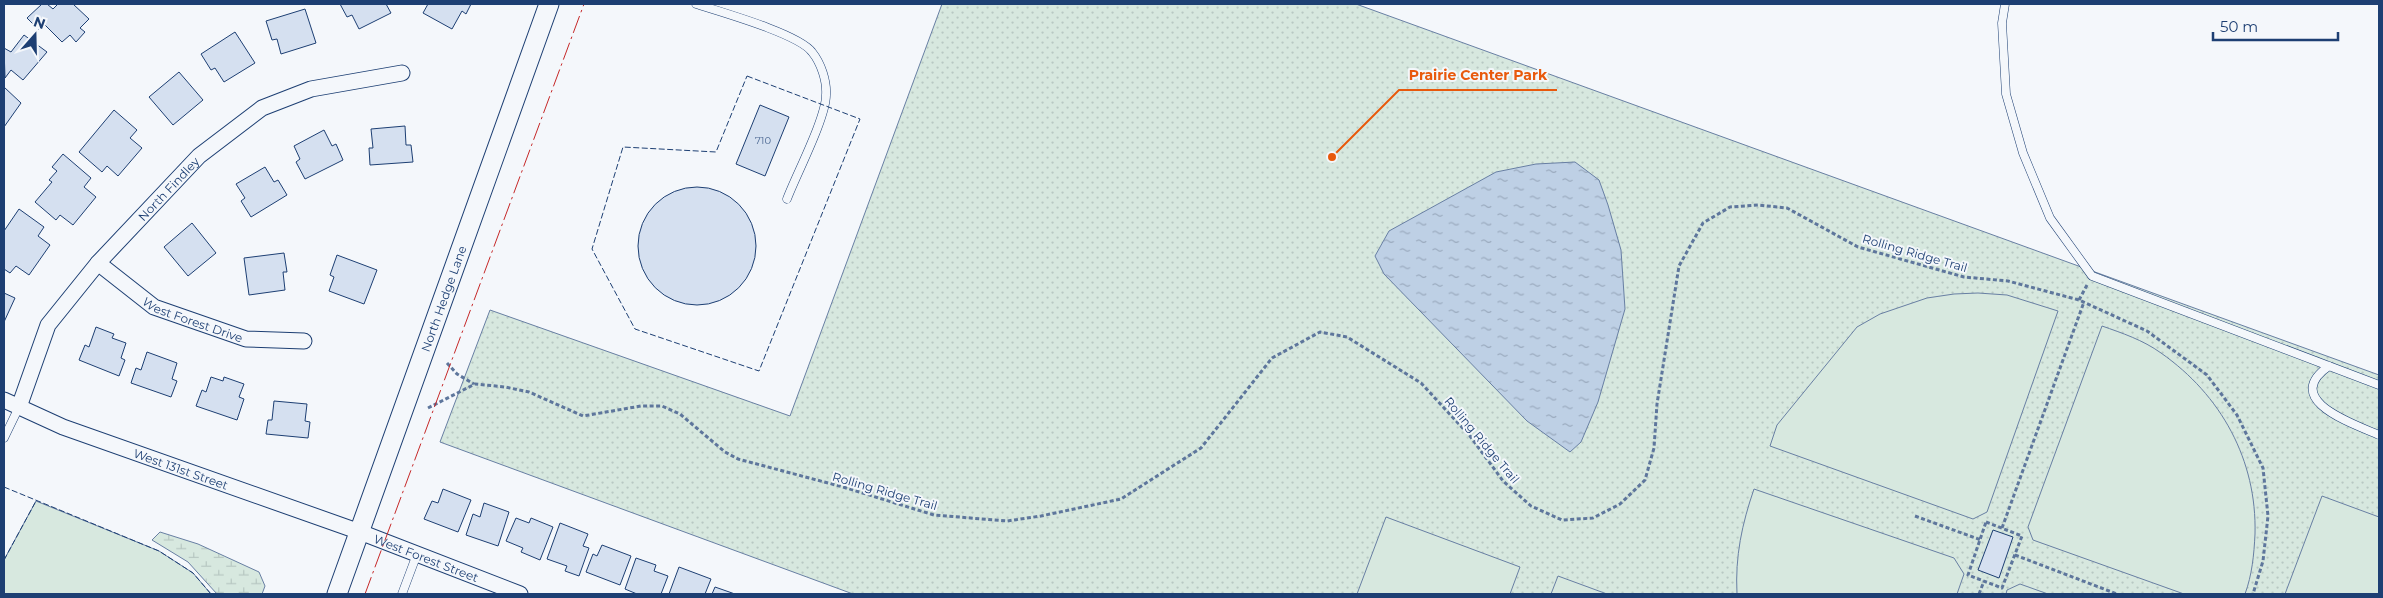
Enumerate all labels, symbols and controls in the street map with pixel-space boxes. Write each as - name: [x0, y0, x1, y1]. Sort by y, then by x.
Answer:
- north arrow: [10, 10, 60, 60]
- scale bar: [2213, 10, 2338, 42]
- text: N: [31, 12, 48, 33]
- text: 50 m: [2220, 17, 2258, 36]
- callout: Prairie Center Park: [1399, 61, 1557, 90]
- text: Prairie Center Park: [1409, 66, 1548, 84]
- house number: 710: [755, 134, 771, 147]
- street label: North Findley: [135, 153, 202, 224]
- street label: Rolling Ridge Trail: [1861, 231, 1969, 275]
- street label: North Hedge Lane: [417, 243, 469, 354]
- street label: West Forest Drive: [140, 294, 245, 345]
- street label: Rolling Ridge Trail: [1441, 394, 1523, 486]
- street label: West 131st Street: [132, 445, 230, 492]
- street label: Rolling Ridge Trail: [831, 469, 939, 513]
- street label: West Forest Street: [372, 531, 481, 585]

